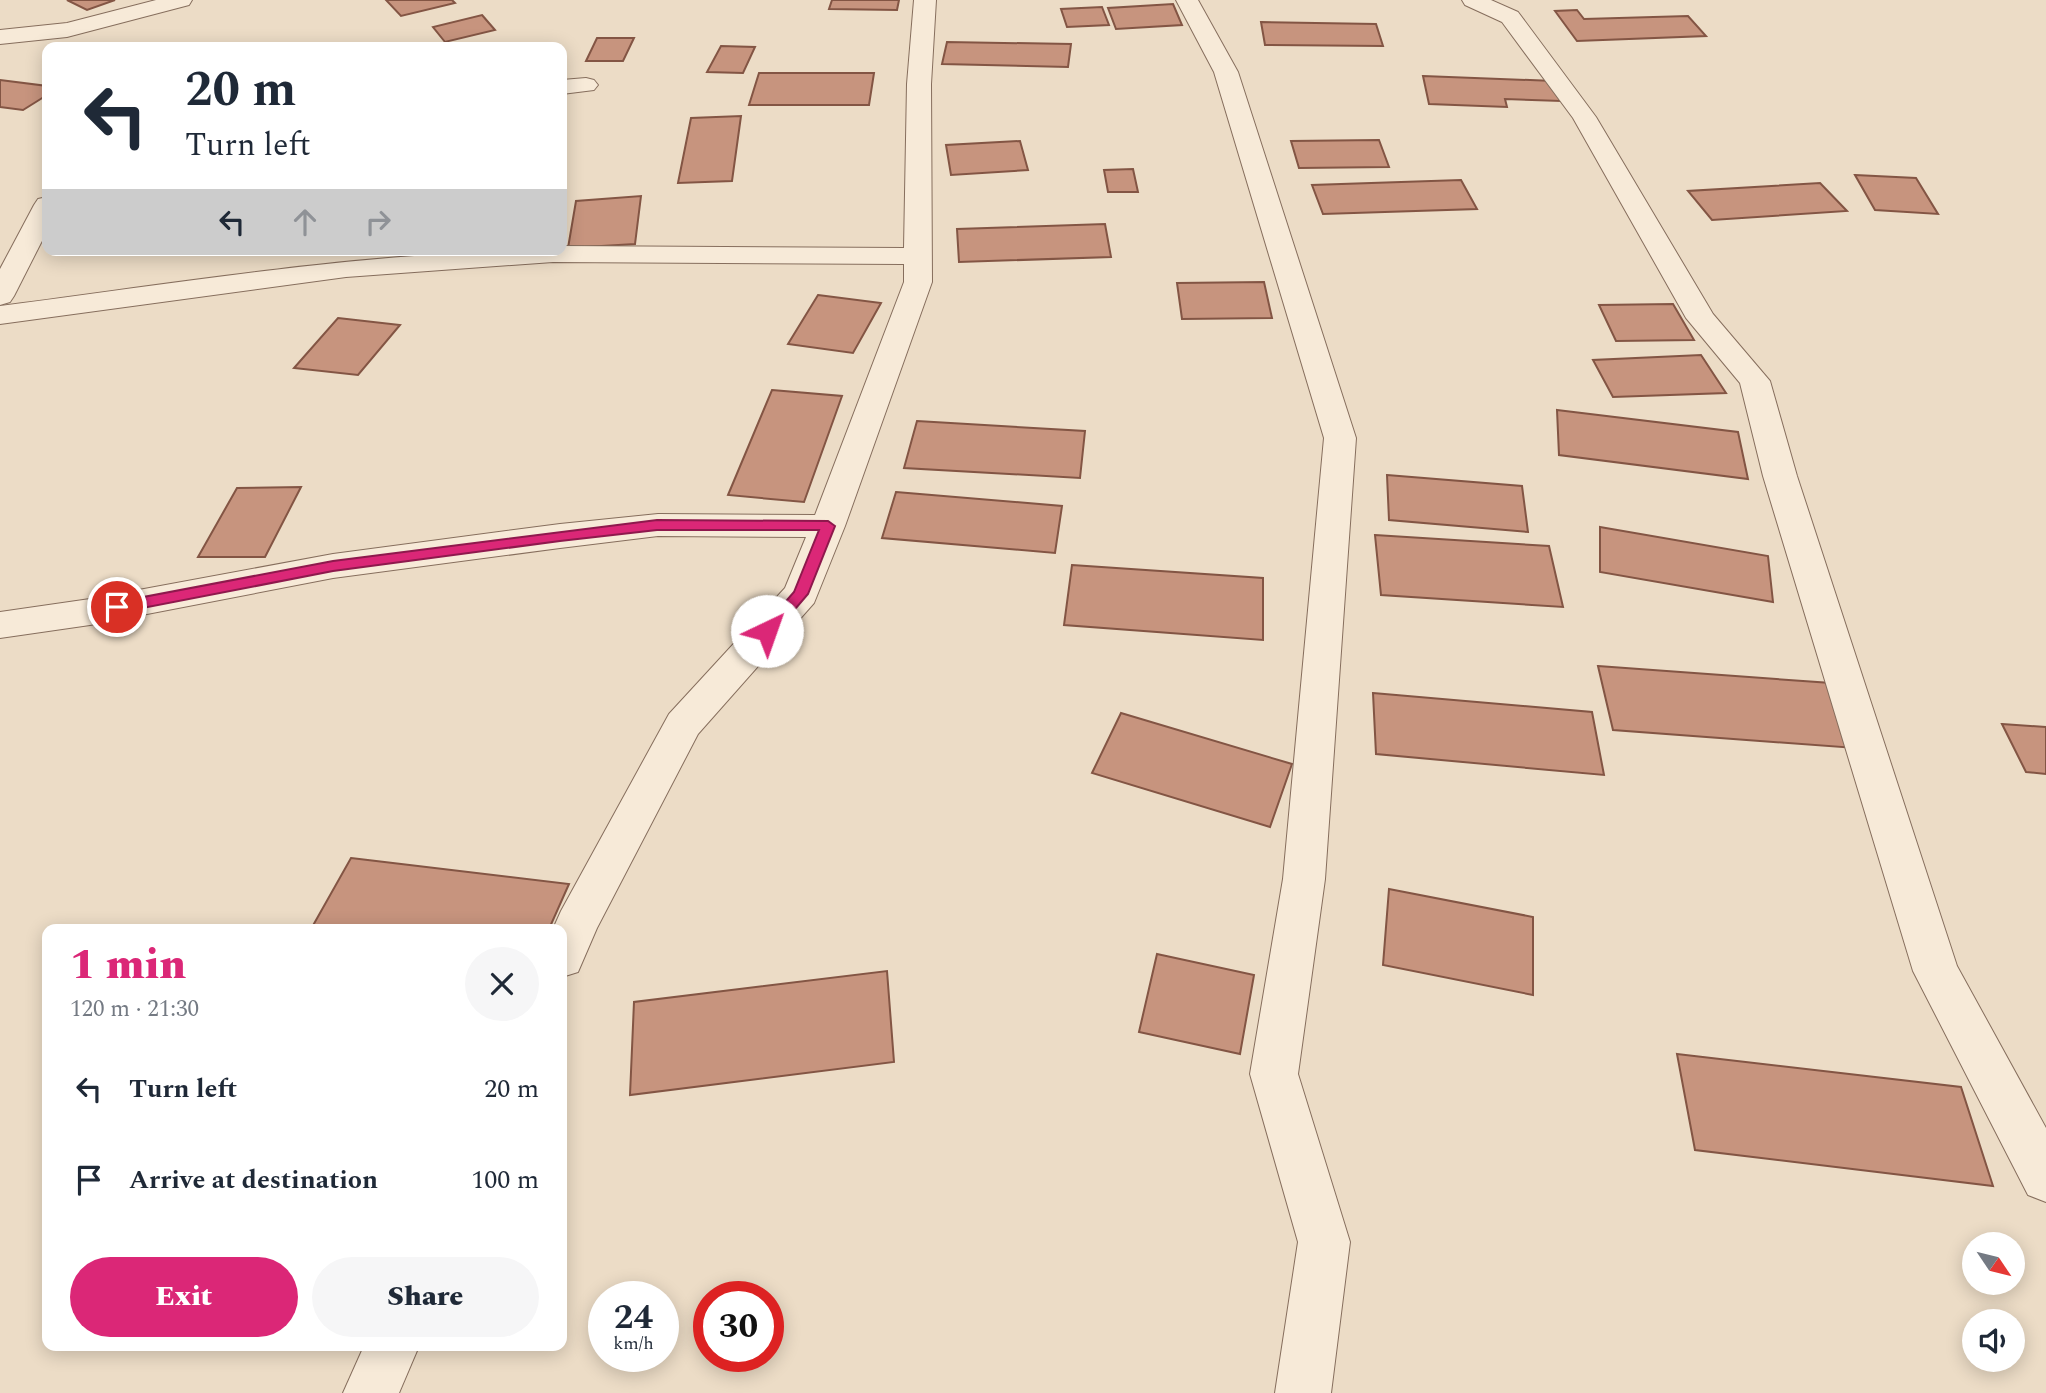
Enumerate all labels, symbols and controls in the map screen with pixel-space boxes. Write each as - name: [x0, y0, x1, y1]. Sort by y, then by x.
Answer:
- text: 20 m: [185, 53, 296, 128]
- icon: left: [70, 70, 161, 161]
- text: Turn left: [185, 121, 311, 170]
- icon: left: [213, 203, 251, 241]
- icon: ahead: [286, 203, 324, 241]
- icon: right: [359, 203, 397, 241]
- pin: [87, 577, 147, 637]
- icon: arrive: [98, 588, 136, 626]
- position arrow: [730, 594, 804, 668]
- text: 1 min: [70, 934, 186, 997]
- button: close: [465, 947, 539, 1021]
- text: 120 m · 21:30: [70, 992, 199, 1027]
- text: Turn left: [129, 1069, 237, 1109]
- text: 20 m: [484, 1069, 539, 1109]
- icon: left: [70, 1070, 108, 1108]
- text: Arrive at destination: [129, 1160, 378, 1200]
- text: 100 m: [471, 1160, 539, 1200]
- icon: arrive: [70, 1161, 108, 1199]
- north arrow: [1962, 1232, 2025, 1295]
- map controls: [1962, 1232, 2025, 1372]
- button: Exit: [70, 1257, 298, 1337]
- button: Share: [312, 1257, 539, 1337]
- speed limit sign: 30: [693, 1281, 784, 1372]
- text: 24: [614, 1291, 653, 1344]
- button: sound: [1962, 1309, 2025, 1372]
- text: km/h: [613, 1330, 654, 1357]

